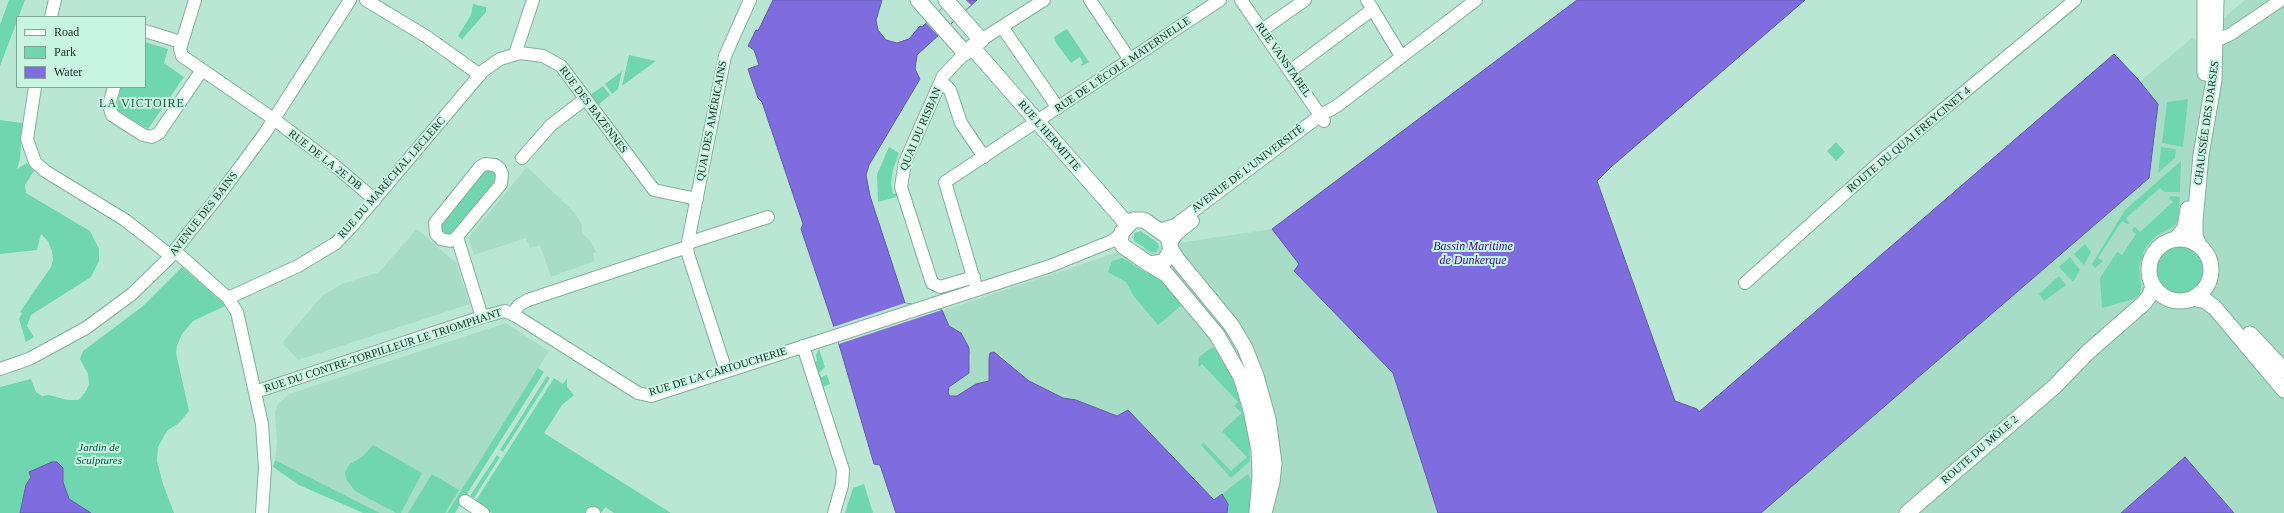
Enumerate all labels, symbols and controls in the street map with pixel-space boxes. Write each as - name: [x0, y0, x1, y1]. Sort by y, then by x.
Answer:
- street label: RUE DE L'ÉCOLE MATERNELLE: [1053, 14, 1193, 116]
- legend: [16, 16, 146, 88]
- street label: RUE VANSTABEL: [1252, 20, 1314, 100]
- text: Road: [54, 25, 79, 39]
- text: Park: [54, 45, 76, 59]
- street label: QUAI DES AMÉRICAINS: [694, 60, 730, 182]
- street label: CHAUSSÉE DES DARSES: [2192, 60, 2222, 186]
- street label: RUE DES BAZENNES: [556, 64, 630, 156]
- text: Water: [54, 65, 82, 79]
- street label: ROUTE DU QUAI FREYCINET 4: [1845, 84, 1973, 196]
- street label: QUAI DU RISBAN: [897, 85, 945, 173]
- district label: LA VICTOIRE: [99, 97, 185, 111]
- street label: RUE L'HERMITTE: [1015, 98, 1083, 174]
- street label: RUE DU MARÉCHAL LECLERC: [336, 115, 448, 241]
- street label: AVENUE DE L'UNIVERSITÉ: [1189, 122, 1307, 216]
- street label: RUE DE LA 2E DB: [286, 127, 364, 193]
- street label: AVENUE DES BAINS: [167, 169, 241, 259]
- water label: Bassin Maritime de Dunkerque: [1433, 240, 1513, 268]
- street label: RUE DU CONTRE-TORPILLEUR LE TRIOMPHANT: [262, 306, 504, 396]
- street label: RUE DE LA CARTOUCHERIE: [647, 345, 789, 399]
- street label: ROUTE DU MÔLE 2: [1939, 413, 2021, 487]
- park label: Jardin de Sculptures: [76, 441, 122, 467]

